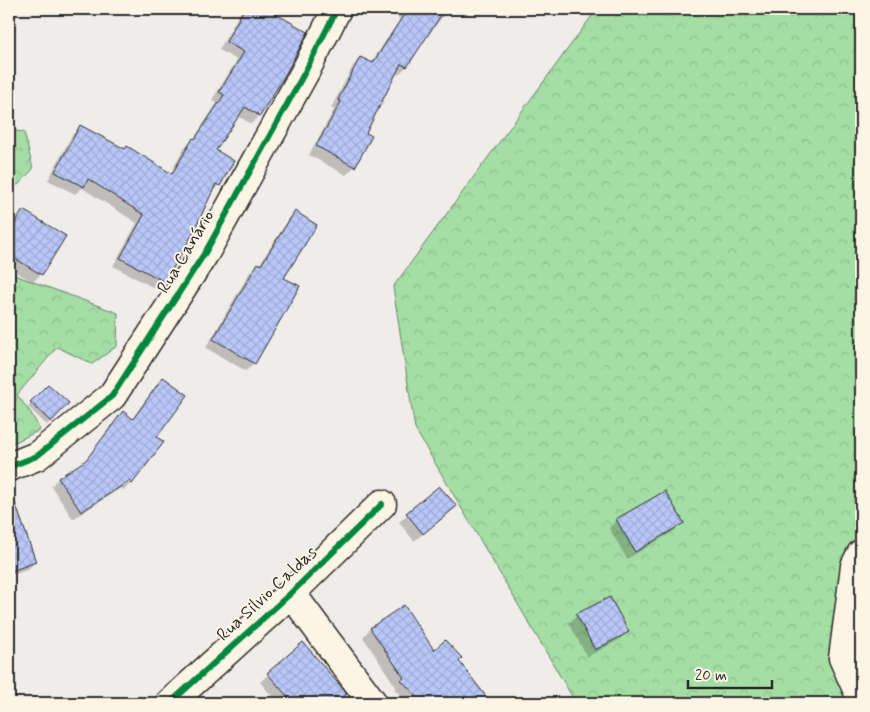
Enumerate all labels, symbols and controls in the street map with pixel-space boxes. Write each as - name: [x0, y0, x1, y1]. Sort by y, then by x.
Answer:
- street label: Rua Canário: [152, 206, 220, 298]
- street label: Rua Silvio Caldas: [212, 541, 323, 647]
- scale bar: [688, 657, 771, 689]
- text: 20 m: [695, 666, 727, 686]

